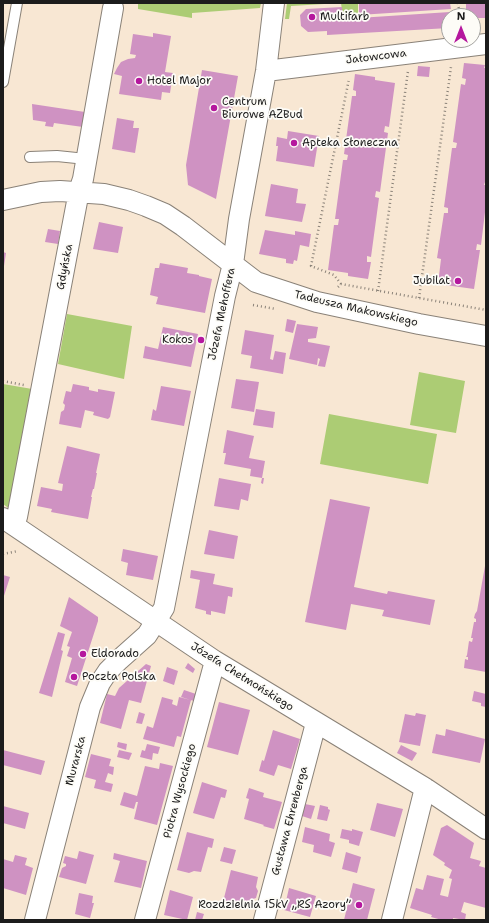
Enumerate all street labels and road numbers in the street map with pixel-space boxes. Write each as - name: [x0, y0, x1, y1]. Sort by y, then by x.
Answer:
- street label: Jałowcowa: [345, 47, 407, 67]
- street label: Gdyńska: [54, 243, 76, 291]
- street label: Józefa Mehoffera: [206, 267, 238, 361]
- street label: Tadeusza Makowskiego: [293, 288, 419, 330]
- street label: Józefa Chełmońskiego: [188, 640, 296, 714]
- street label: Murarska: [63, 735, 89, 787]
- street label: Piotra Wysockiego: [161, 742, 199, 840]
- street label: Gustawa Ehrenberga: [269, 765, 311, 877]

